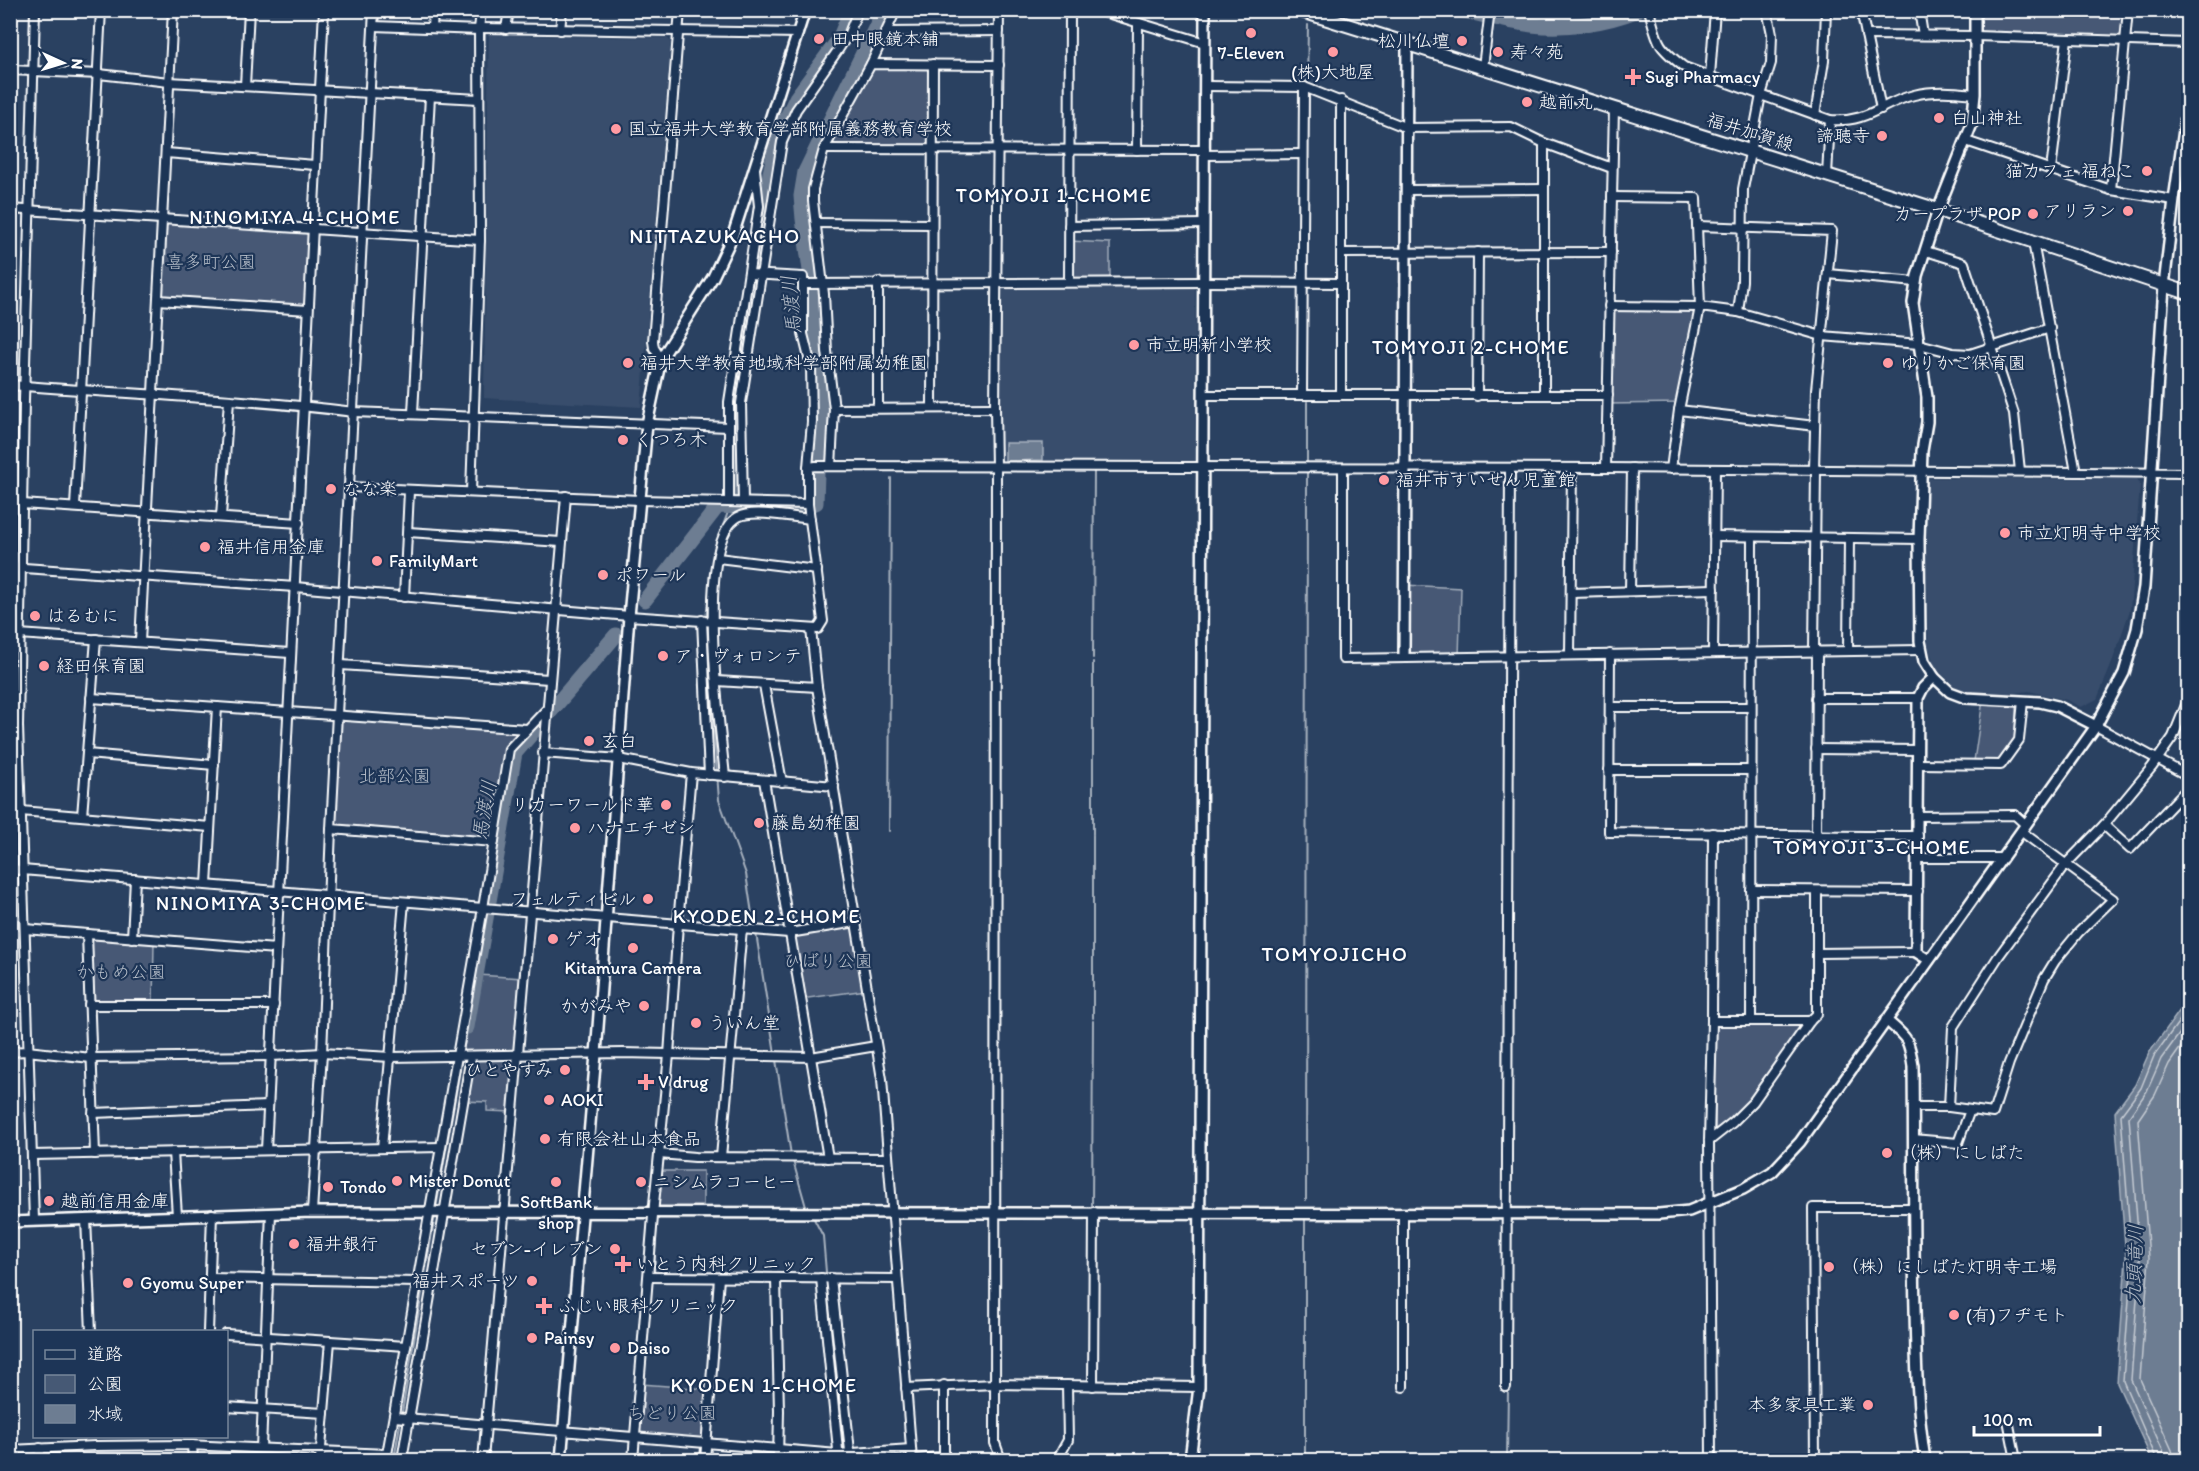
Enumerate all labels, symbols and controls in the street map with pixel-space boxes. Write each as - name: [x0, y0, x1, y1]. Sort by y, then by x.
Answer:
- marker: 7-Eleven: [1244, 26, 1258, 40]
- place label: 田中眼鏡本舗: [831, 28, 939, 50]
- place label: 松川仏壇: [1378, 30, 1450, 52]
- marker: 田中眼鏡本舗: [812, 32, 826, 46]
- north arrow: [33, 33, 93, 93]
- marker: 松川仏壇: [1455, 34, 1469, 48]
- place label: 寿々苑: [1510, 41, 1564, 63]
- place label: 7-Eleven: [1218, 42, 1284, 64]
- marker: (株)大地屋: [1326, 45, 1340, 59]
- marker: 寿々苑: [1491, 45, 1505, 59]
- text: N: [68, 58, 87, 70]
- place label: (株)大地屋: [1291, 61, 1375, 83]
- place label: Sugi Pharmacy: [1645, 66, 1761, 88]
- marker: Sugi Pharmacy: [1626, 70, 1640, 84]
- place label: 越前丸: [1539, 91, 1593, 113]
- marker: 越前丸: [1520, 95, 1534, 109]
- place label: 白山神社: [1951, 107, 2023, 129]
- street label: 福井加賀線: [1704, 108, 1796, 156]
- marker: 白山神社: [1932, 111, 1946, 125]
- place label: 国立福井大学教育学部附属義務教育学校: [628, 118, 952, 140]
- marker: 国立福井大学教育学部附属義務教育学校: [609, 122, 623, 136]
- place label: 諦聴寺: [1816, 125, 1870, 147]
- marker: 諦聴寺: [1875, 129, 1889, 143]
- place label: 猫カフェ 福ねこ: [2005, 160, 2135, 182]
- marker: 猫カフェ 福ねこ: [2140, 164, 2154, 178]
- district label: TOMYOJI 1-CHOME: [956, 183, 1152, 207]
- place label: アリラン: [2044, 200, 2116, 222]
- place label: カープラザ POP: [1894, 203, 2021, 225]
- marker: アリラン: [2121, 204, 2135, 218]
- district label: NINOMIYA 4-CHOME: [189, 205, 401, 229]
- marker: カープラザ POP: [2026, 207, 2040, 221]
- district label: NITTAZUKACHO: [629, 223, 801, 248]
- park label: 喜多町公園: [166, 251, 256, 273]
- water label: 馬渡川: [776, 274, 806, 336]
- place label: 市立明新小学校: [1146, 334, 1272, 356]
- district label: TOMYOJI 2-CHOME: [1372, 335, 1570, 359]
- marker: 市立明新小学校: [1127, 338, 1141, 352]
- place label: 福井大学教育地域科学部附属幼稚園: [640, 352, 928, 374]
- place label: ゆりかご保育園: [1900, 352, 2026, 374]
- marker: 福井大学教育地域科学部附属幼稚園: [621, 356, 635, 370]
- marker: ゆりかご保育園: [1881, 356, 1895, 370]
- place label: くつろ木: [635, 429, 707, 451]
- marker: くつろ木: [616, 433, 630, 447]
- place label: 福井市すいせん児童館: [1396, 469, 1576, 491]
- marker: 福井市すいせん児童館: [1377, 473, 1391, 487]
- place label: なな楽: [343, 478, 397, 500]
- marker: なな楽: [324, 482, 338, 496]
- place label: 市立灯明寺中学校: [2017, 522, 2161, 544]
- marker: 市立灯明寺中学校: [1998, 526, 2012, 540]
- place label: 福井信用金庫: [217, 536, 325, 558]
- marker: 福井信用金庫: [198, 540, 212, 554]
- place label: FamilyMart: [389, 550, 478, 572]
- marker: FamilyMart: [370, 554, 384, 568]
- place label: ポワール: [615, 564, 686, 586]
- marker: ポワール: [596, 568, 610, 582]
- place label: はるむに: [47, 605, 119, 627]
- marker: はるむに: [28, 609, 42, 623]
- place label: ア・ヴォロンテ: [675, 645, 802, 667]
- marker: ア・ヴォロンテ: [656, 649, 670, 663]
- place label: 経田保育園: [56, 655, 146, 677]
- marker: 経田保育園: [37, 659, 51, 673]
- place label: 玄白: [601, 730, 637, 752]
- marker: 玄白: [582, 734, 596, 748]
- park label: 北部公園: [359, 765, 431, 787]
- water label: 馬渡川: [467, 778, 501, 842]
- place label: リカーワールド華: [511, 794, 654, 816]
- marker: リカーワールド華: [659, 798, 673, 812]
- place label: 藤島幼稚園: [771, 812, 861, 834]
- marker: 藤島幼稚園: [752, 816, 766, 830]
- place label: ハナエチゼン: [587, 817, 695, 839]
- marker: ハナエチゼン: [568, 821, 582, 835]
- district label: TOMYOJI 3-CHOME: [1773, 835, 1971, 859]
- place label: フェルティビル: [510, 888, 636, 910]
- district label: NINOMIYA 3-CHOME: [156, 891, 366, 915]
- marker: フェルティビル: [641, 892, 655, 906]
- district label: KYODEN 2-CHOME: [673, 904, 861, 928]
- place label: ゲオ: [565, 928, 601, 950]
- marker: ゲオ: [546, 932, 560, 946]
- marker: Kitamura Camera: [626, 941, 640, 955]
- district label: TOMYOJICHO: [1262, 941, 1408, 966]
- park label: ひばり公園: [783, 950, 873, 972]
- place label: Kitamura Camera: [564, 957, 702, 979]
- park label: かもめ公園: [76, 961, 166, 983]
- place label: かがみや: [560, 995, 632, 1017]
- marker: かがみや: [637, 999, 651, 1013]
- place label: ういん堂: [708, 1012, 780, 1034]
- marker: ういん堂: [689, 1016, 703, 1030]
- place label: ひとやすみ: [465, 1059, 553, 1081]
- marker: ひとやすみ: [558, 1063, 572, 1077]
- place label: V drug: [658, 1071, 709, 1093]
- marker: V drug: [639, 1075, 653, 1089]
- place label: AOKI: [561, 1089, 604, 1111]
- marker: AOKI: [542, 1093, 556, 1107]
- place label: 有限会社山本食品: [557, 1128, 701, 1150]
- marker: 有限会社山本食品: [538, 1132, 552, 1146]
- place label: （株）にしばた: [1899, 1142, 2025, 1164]
- marker: （株）にしばた: [1880, 1146, 1894, 1160]
- place label: Mister Donut: [409, 1170, 510, 1192]
- place label: ニシムラコーヒー: [653, 1171, 796, 1193]
- marker: Mister Donut: [390, 1174, 404, 1188]
- marker: SoftBank shop: [549, 1175, 563, 1189]
- marker: ニシムラコーヒー: [634, 1175, 648, 1189]
- place label: Tondo: [340, 1176, 386, 1198]
- marker: Tondo: [321, 1180, 335, 1194]
- place label: 越前信用金庫: [61, 1190, 169, 1212]
- place label: SoftBank shop: [520, 1191, 592, 1234]
- marker: 越前信用金庫: [42, 1194, 56, 1208]
- water label: 九頭竜川: [2121, 1224, 2147, 1304]
- place label: 福井銀行: [306, 1233, 378, 1255]
- marker: 福井銀行: [287, 1237, 301, 1251]
- place label: セブン-イレブン: [470, 1238, 603, 1260]
- marker: セブン-イレブン: [608, 1242, 622, 1256]
- place label: いとう内科クリニック: [636, 1253, 816, 1275]
- marker: いとう内科クリニック: [614, 1255, 632, 1273]
- place label: （株）にしばた灯明寺工場: [1841, 1256, 2057, 1278]
- marker: （株）にしばた灯明寺工場: [1822, 1260, 1836, 1274]
- place label: 福井スポーツ: [412, 1270, 520, 1292]
- place label: Gyomu Super: [140, 1272, 245, 1294]
- marker: 福井スポーツ: [525, 1274, 539, 1288]
- marker: Gyomu Super: [121, 1276, 135, 1290]
- place label: ふじい眼科クリニック: [558, 1295, 738, 1317]
- marker: ふじい眼科クリニック: [535, 1297, 553, 1315]
- place label: (有)フヂモト: [1966, 1304, 2068, 1326]
- marker: (有)フヂモト: [1947, 1308, 1961, 1322]
- place label: Painsy: [544, 1327, 595, 1349]
- legend: [33, 1330, 228, 1438]
- marker: Painsy: [525, 1331, 539, 1345]
- place label: Daiso: [627, 1337, 670, 1359]
- marker: Daiso: [608, 1341, 622, 1355]
- text: 道路: [87, 1343, 123, 1365]
- text: 公園: [87, 1373, 123, 1395]
- district label: KYODEN 1-CHOME: [670, 1373, 858, 1397]
- place label: 本多家具工業: [1748, 1394, 1856, 1416]
- marker: 本多家具工業: [1861, 1398, 1875, 1412]
- scale bar: [1974, 1399, 2100, 1437]
- park label: ちどり公園: [627, 1402, 717, 1424]
- text: 水域: [87, 1403, 123, 1425]
- text: 100 m: [1983, 1409, 2033, 1431]

